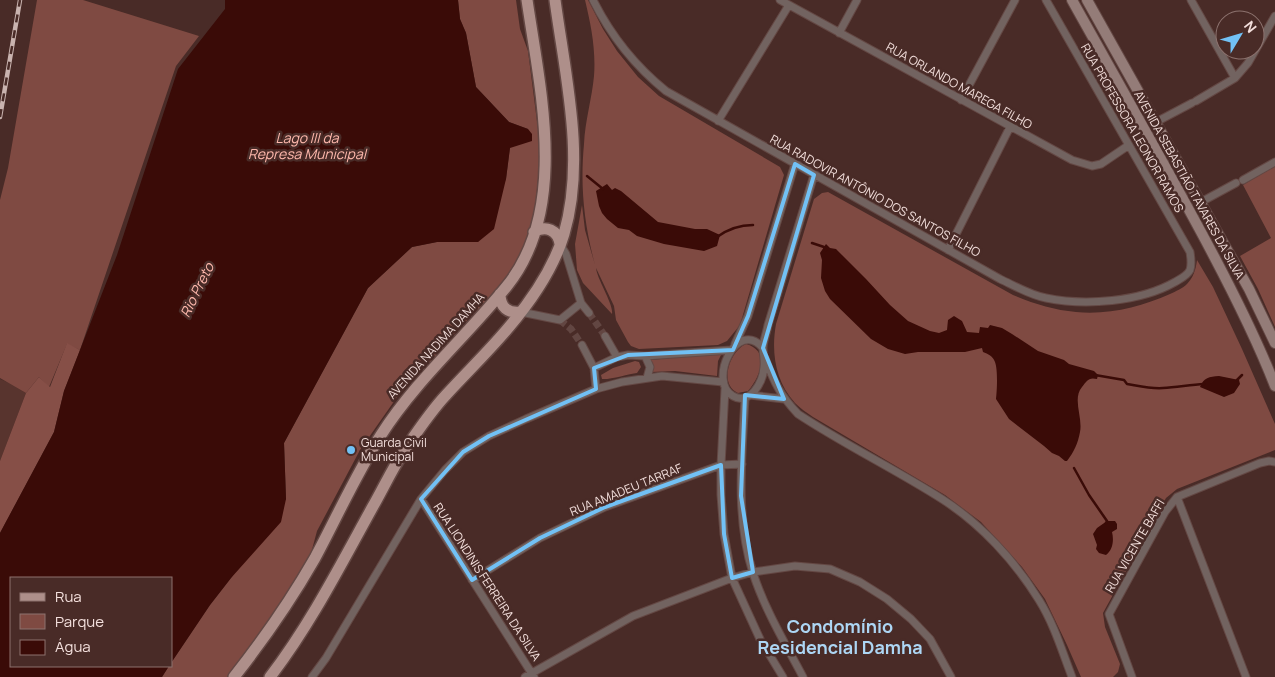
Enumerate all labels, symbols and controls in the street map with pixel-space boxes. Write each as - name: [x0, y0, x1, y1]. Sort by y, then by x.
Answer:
- north arrow: [1215, 10, 1265, 60]
- text: N: [1240, 17, 1261, 37]
- street label: RUA ORLANDO MAREGA FILHO: [883, 38, 1036, 133]
- street label: RUA PROFESSORA LEONOR RAMOS: [1077, 40, 1188, 215]
- street label: AVENIDA SEBASTIÃO TAVARES DA SILVA: [1130, 87, 1249, 282]
- water label: Lago III da Represa Municipal: [248, 128, 368, 163]
- street label: RUA RADOVIR ANTÔNIO DOS SANTOS FILHO: [767, 130, 984, 261]
- water label: Rio Preto: [175, 259, 218, 320]
- street label: AVENIDA NADIMA DAMHA: [383, 288, 488, 403]
- place label: Guarda Civil Municipal: [361, 434, 427, 465]
- marker: Guarda Civil Municipal: [345, 444, 357, 456]
- street label: RUA AMADEU TARRAF: [567, 459, 685, 520]
- street label: RUA VICENTE BAFFI: [1101, 496, 1168, 596]
- street label: RUA LIONDINIS FERREIRA DA SILVA: [430, 499, 545, 664]
- legend: [10, 577, 172, 667]
- text: Rua: [55, 586, 82, 607]
- text: Parque: [55, 611, 104, 632]
- district label: Condomínio Residencial Damha: [757, 614, 923, 659]
- text: Água: [55, 636, 91, 657]

